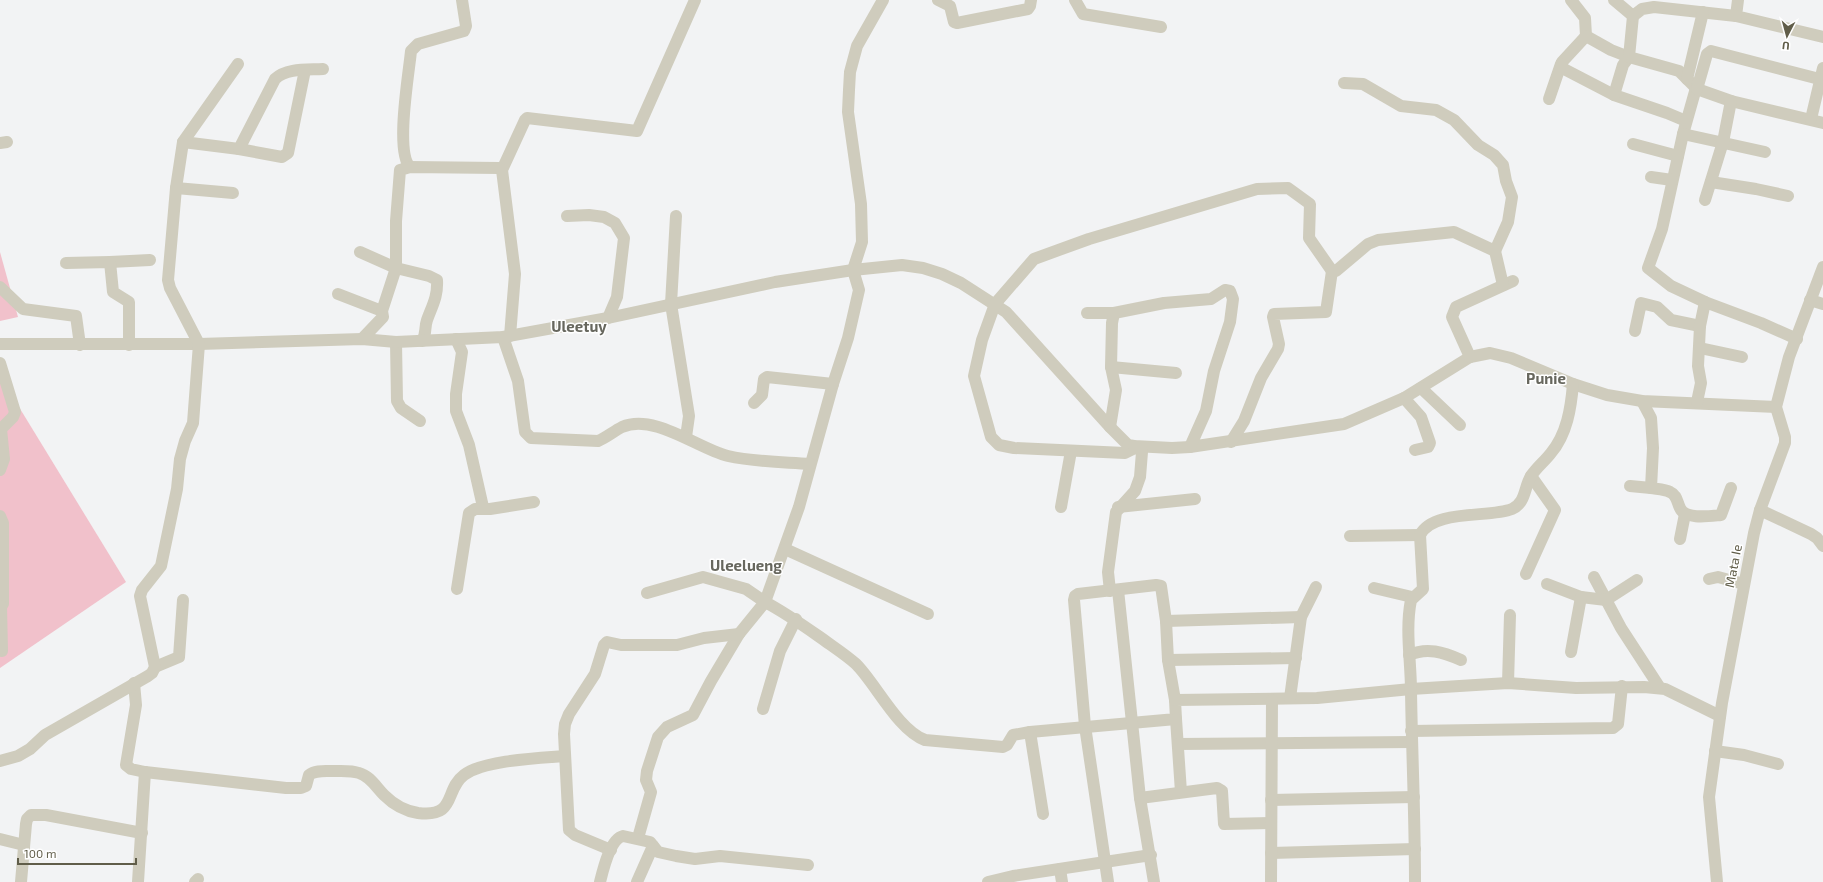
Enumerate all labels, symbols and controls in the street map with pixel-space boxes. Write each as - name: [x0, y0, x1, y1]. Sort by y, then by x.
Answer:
- north arrow: [1767, 16, 1807, 56]
- text: U: [1781, 40, 1790, 53]
- district label: Uleetuy: [551, 317, 607, 336]
- district label: Punie: [1526, 369, 1566, 387]
- street label: Mata Ie: [1721, 543, 1745, 589]
- district label: Uleelueng: [710, 556, 782, 574]
- scale bar: [18, 840, 136, 866]
- text: 100 m: [24, 846, 56, 860]

